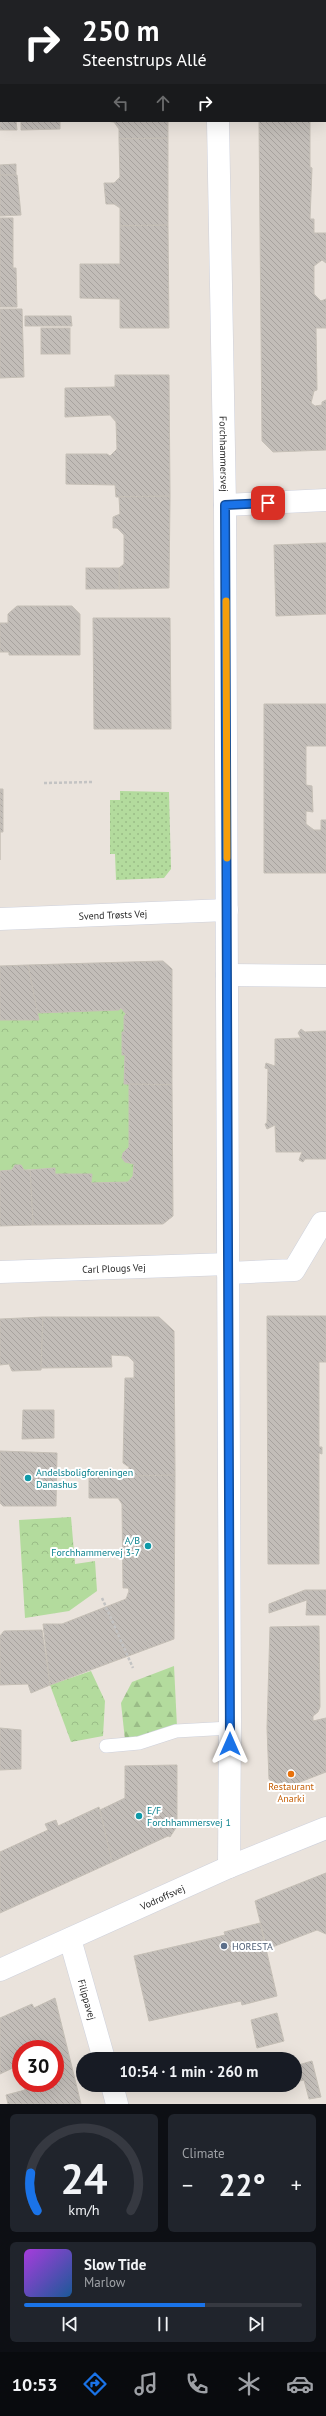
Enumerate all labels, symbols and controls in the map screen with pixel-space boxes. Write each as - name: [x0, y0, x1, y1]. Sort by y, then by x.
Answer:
- text: 250 m: [82, 12, 159, 49]
- icon: right: [16, 16, 68, 68]
- text: Steenstrups Allé: [82, 48, 207, 71]
- icon: left: [110, 92, 132, 114]
- icon: ahead: [152, 92, 174, 114]
- icon: right: [194, 92, 216, 114]
- street label: Forchhammersvej: [216, 416, 231, 492]
- pin: [251, 486, 285, 520]
- icon: arrive: [257, 492, 279, 514]
- street label: Svend Trøsts Vej: [78, 907, 148, 923]
- street label: Carl Plougs Vej: [82, 1261, 146, 1276]
- place label: Andelsboligforeningen Danashus: [36, 1466, 133, 1491]
- marker: Andelsboligforeningen Danashus: [23, 1473, 33, 1483]
- place label: A/B Forchhammervej 3-7: [51, 1534, 140, 1559]
- marker: A/B Forchhammervej 3-7: [143, 1541, 153, 1551]
- position arrow: [209, 1723, 251, 1765]
- marker: Restaurant Anarki: [286, 1769, 296, 1779]
- place label: Restaurant Anarki: [268, 1780, 314, 1805]
- place label: E/F Forchhammersvej 1: [147, 1804, 231, 1829]
- marker: E/F Forchhammersvej 1: [134, 1811, 144, 1821]
- street label: Vodroffsvej: [137, 1882, 187, 1914]
- place label: HORESTA: [232, 1940, 273, 1953]
- marker: HORESTA: [219, 1941, 229, 1951]
- street label: Filippavej: [75, 1978, 99, 2022]
- speed limit sign: 30: [12, 2040, 64, 2092]
- text: 10:54 · 1 min · 260 m: [120, 2062, 258, 2081]
- text: Climate: [182, 2145, 225, 2162]
- text: 24: [60, 2152, 108, 2205]
- text: 22°: [218, 2165, 266, 2204]
- text: −: [182, 2171, 193, 2199]
- text: +: [291, 2171, 302, 2199]
- text: km/h: [68, 2200, 100, 2219]
- text: Slow Tide: [84, 2255, 146, 2274]
- text: Marlow: [84, 2274, 125, 2291]
- icon: previous: [59, 2313, 81, 2335]
- icon: pause: [152, 2313, 174, 2335]
- icon: next: [245, 2313, 267, 2335]
- icon: directions: [81, 2370, 109, 2398]
- icon: music: [132, 2370, 160, 2398]
- icon: phone: [183, 2370, 211, 2398]
- icon: climate: [235, 2370, 263, 2398]
- icon: car: [286, 2370, 314, 2398]
- text: 10:53: [12, 2373, 57, 2396]

